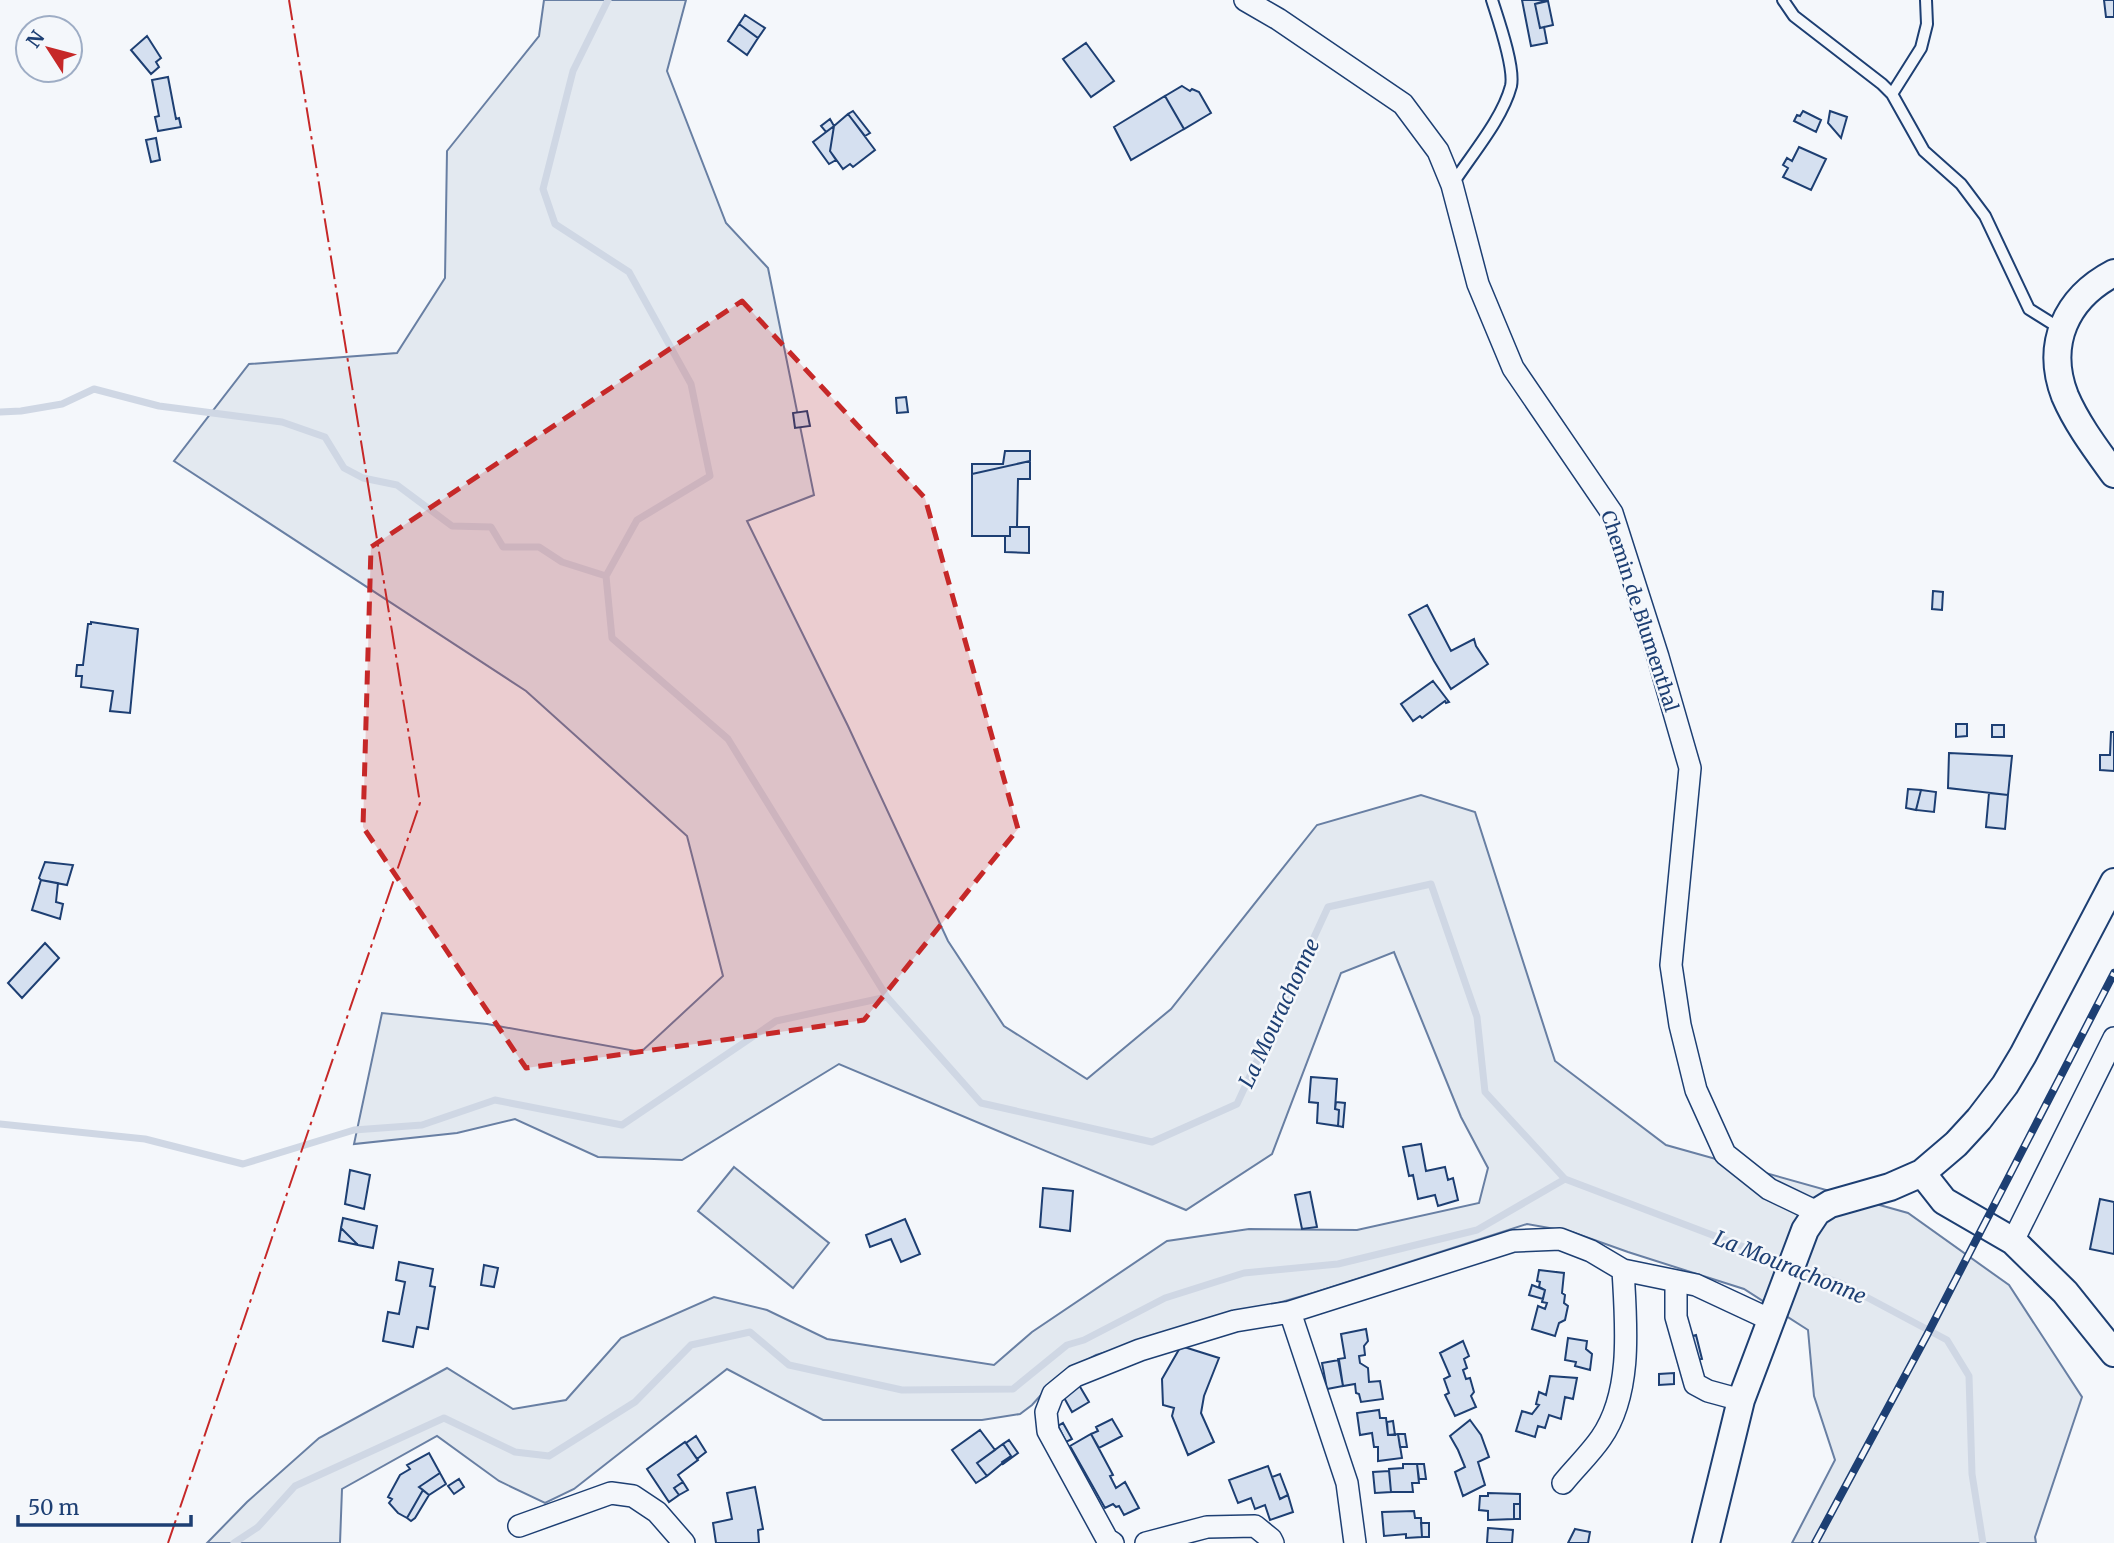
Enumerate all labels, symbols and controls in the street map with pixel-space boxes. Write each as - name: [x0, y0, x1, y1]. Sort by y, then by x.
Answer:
- north arrow: [14, 14, 84, 84]
- text: N: [21, 26, 49, 52]
- street label: Chemin de Blumenthal: [1596, 507, 1684, 715]
- water label: La Mourachonne: [1233, 934, 1325, 1092]
- water label: La Mourachonne: [1710, 1224, 1870, 1310]
- scale bar: [18, 1484, 191, 1528]
- text: 50 m: [28, 1494, 79, 1521]

